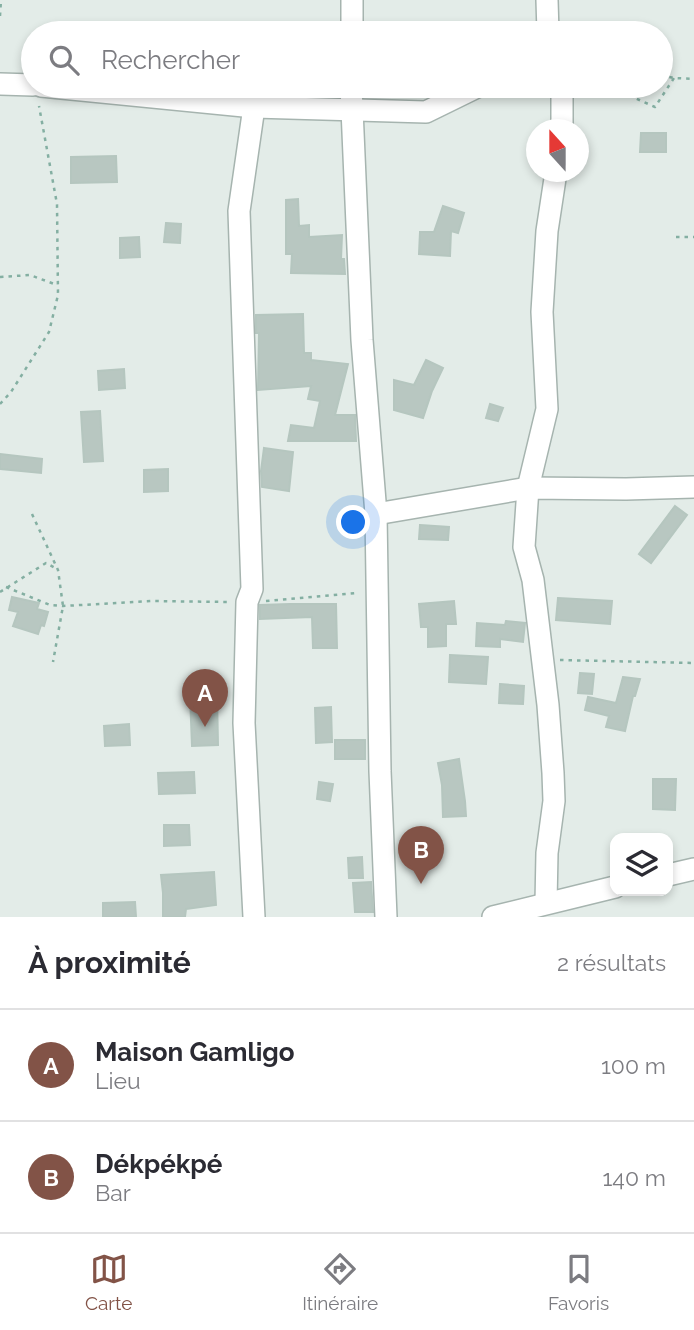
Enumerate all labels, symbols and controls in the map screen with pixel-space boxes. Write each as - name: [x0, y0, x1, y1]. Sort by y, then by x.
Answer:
- search box: [21, 21, 673, 98]
- icon: search: [45, 41, 83, 79]
- text: Rechercher: [101, 45, 240, 75]
- north arrow: [526, 119, 589, 182]
- your location: [336, 505, 370, 539]
- pin: A: [182, 669, 228, 727]
- pin: B: [398, 826, 444, 884]
- map controls: [610, 833, 673, 896]
- button: layers: [610, 833, 673, 896]
- text: À proximité: [28, 945, 191, 980]
- text: 2 résultats: [557, 949, 666, 976]
- text: Maison Gamligo: [95, 1037, 295, 1067]
- text: A: [43, 1052, 59, 1079]
- text: 100 m: [601, 1052, 666, 1079]
- text: Lieu: [95, 1067, 141, 1094]
- text: Dékpékpé: [95, 1149, 222, 1179]
- text: B: [43, 1164, 59, 1191]
- text: 140 m: [603, 1164, 666, 1191]
- text: Bar: [95, 1179, 131, 1206]
- tab: Carte: [85, 1250, 132, 1314]
- tab: Itinéraire: [302, 1250, 378, 1314]
- tab: Favoris: [548, 1250, 609, 1314]

